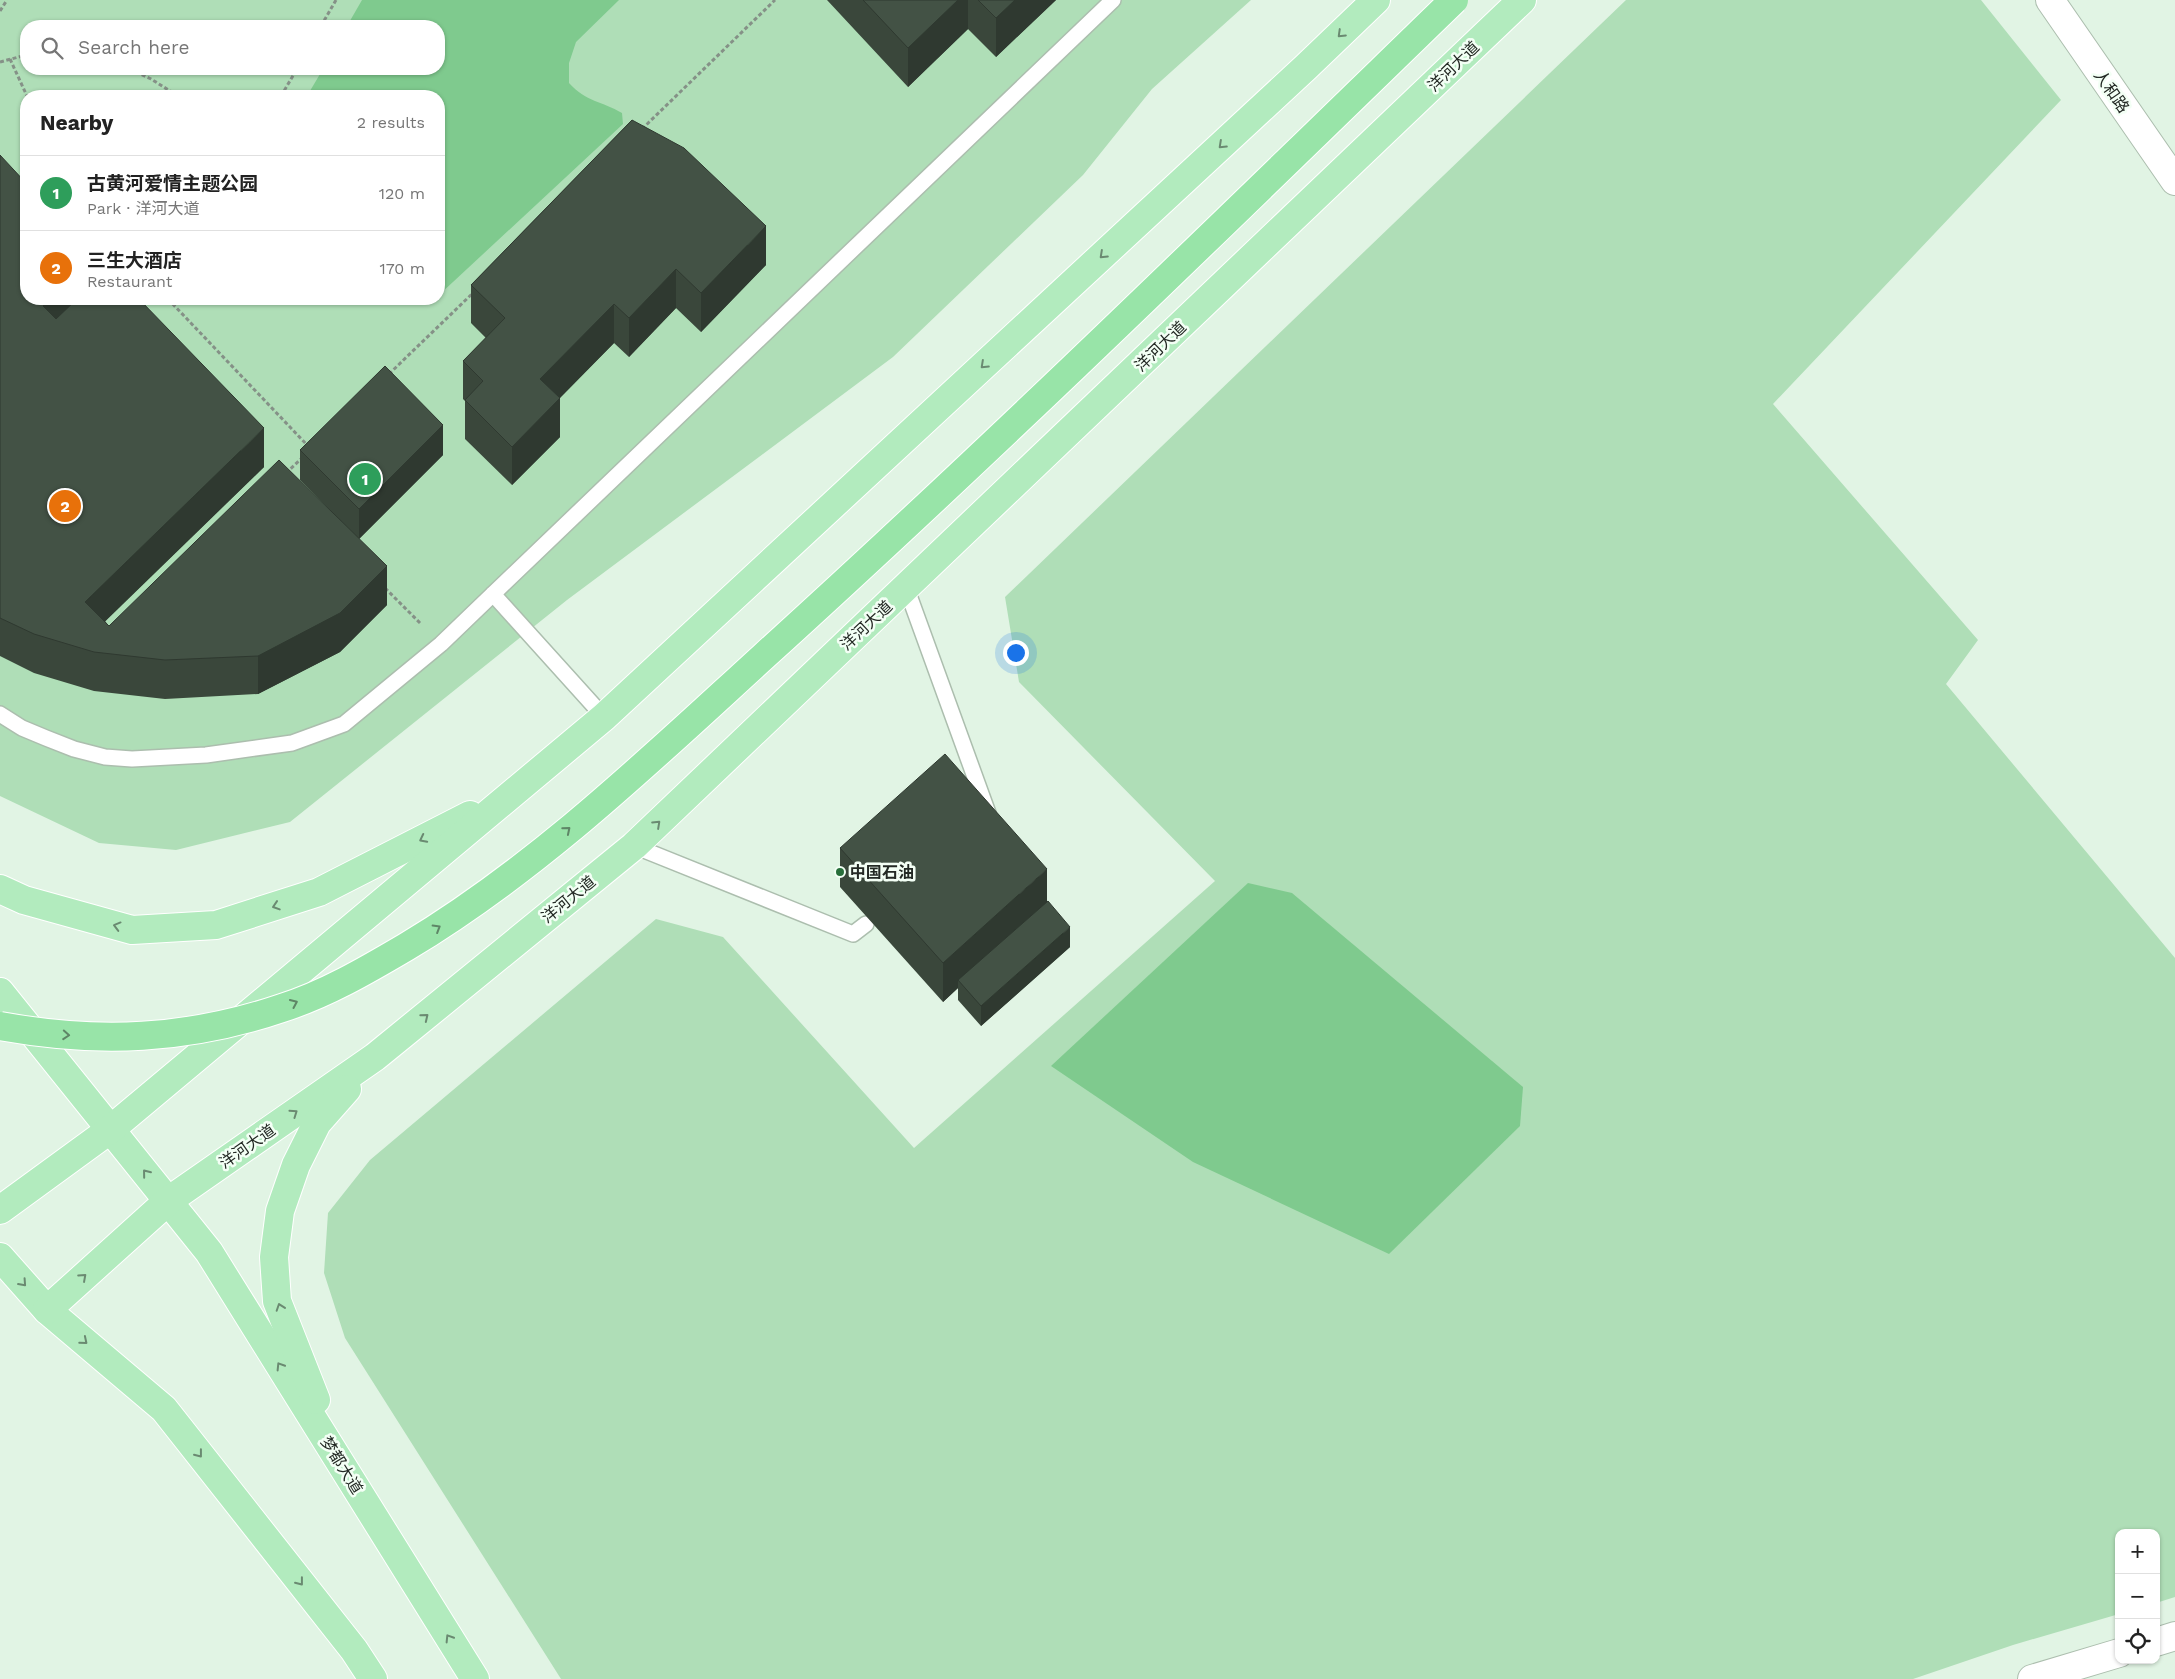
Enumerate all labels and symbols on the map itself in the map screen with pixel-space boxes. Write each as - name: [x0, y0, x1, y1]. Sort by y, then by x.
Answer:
- one-way arrow: [1338, 28, 1347, 37]
- street label: 洋河大道: [1424, 37, 1483, 95]
- street label: 人和路: [2090, 66, 2133, 116]
- one-way arrow: [1219, 139, 1228, 148]
- one-way arrow: [1100, 249, 1109, 258]
- street label: 洋河大道: [1131, 317, 1190, 375]
- one-way arrow: [980, 360, 989, 369]
- pin: 1: [349, 460, 381, 498]
- pin: 2: [49, 487, 81, 525]
- street label: 洋河大道: [836, 597, 896, 654]
- your location: [1003, 640, 1029, 666]
- one-way arrow: [652, 821, 661, 830]
- one-way arrow: [561, 828, 570, 836]
- one-way arrow: [419, 833, 428, 843]
- place label: 中国石油: [850, 863, 914, 882]
- marker: 中国石油: [834, 866, 846, 878]
- street label: 洋河大道: [537, 872, 599, 927]
- one-way arrow: [272, 900, 280, 910]
- one-way arrow: [113, 921, 121, 932]
- one-way arrow: [432, 925, 441, 935]
- one-way arrow: [289, 999, 298, 1010]
- one-way arrow: [419, 1013, 428, 1022]
- one-way arrow: [62, 1029, 70, 1040]
- one-way arrow: [288, 1110, 298, 1119]
- street label: 洋河大道: [216, 1120, 279, 1173]
- one-way arrow: [142, 1169, 151, 1178]
- one-way arrow: [78, 1274, 87, 1283]
- one-way arrow: [18, 1278, 27, 1287]
- one-way arrow: [276, 1303, 286, 1311]
- one-way arrow: [78, 1335, 87, 1344]
- one-way arrow: [277, 1362, 286, 1371]
- street label: 梦都大道: [317, 1433, 367, 1497]
- one-way arrow: [194, 1448, 202, 1457]
- one-way arrow: [295, 1576, 303, 1585]
- one-way arrow: [445, 1634, 455, 1643]

